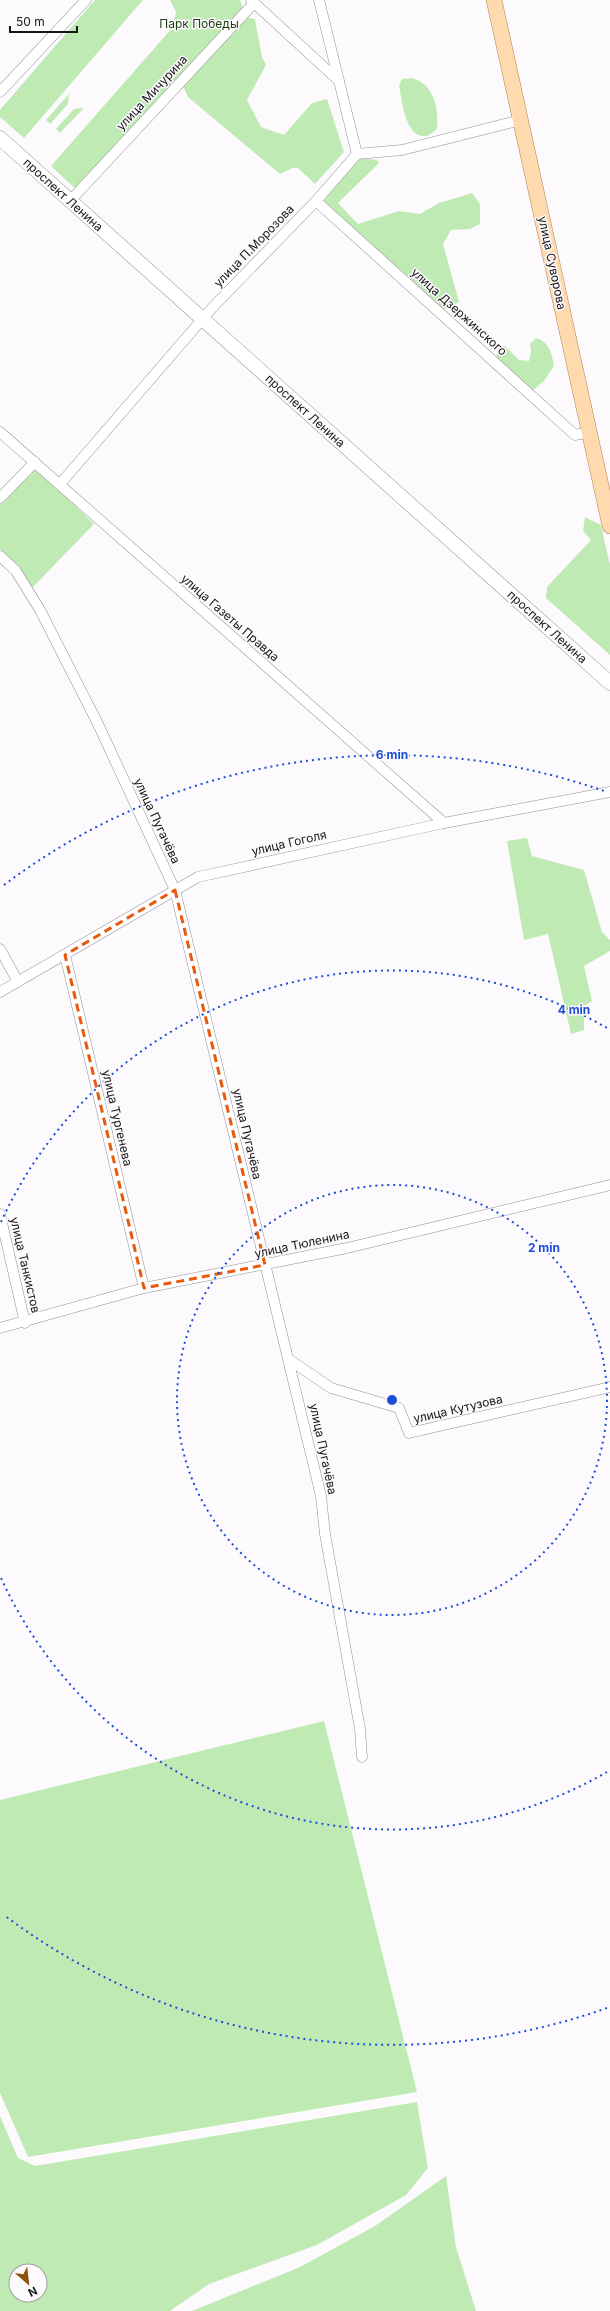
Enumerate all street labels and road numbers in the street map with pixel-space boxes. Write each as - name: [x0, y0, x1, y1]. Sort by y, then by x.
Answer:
- street label: улица Мичурина: [113, 52, 190, 133]
- street label: проспект Ленина: [20, 155, 106, 234]
- street label: улица П.Морозова: [210, 201, 297, 290]
- street label: улица Суворова: [535, 215, 570, 311]
- street label: улица Дзержинского: [408, 265, 510, 359]
- street label: проспект Ленина: [262, 371, 348, 450]
- street label: улица Газеты Правда: [178, 571, 283, 664]
- street label: проспект Ленина: [504, 587, 590, 666]
- street label: улица Пугачёва: [131, 776, 184, 866]
- street label: улица Гоголя: [250, 827, 328, 858]
- street label: улица Тургенева: [99, 1068, 136, 1167]
- street label: улица Пугачёва: [230, 1087, 265, 1181]
- street label: улица Танкистов: [7, 1215, 44, 1315]
- street label: улица Тюленина: [253, 1226, 351, 1261]
- street label: улица Кутузова: [412, 1391, 504, 1426]
- street label: улица Пугачёва: [307, 1402, 340, 1496]

